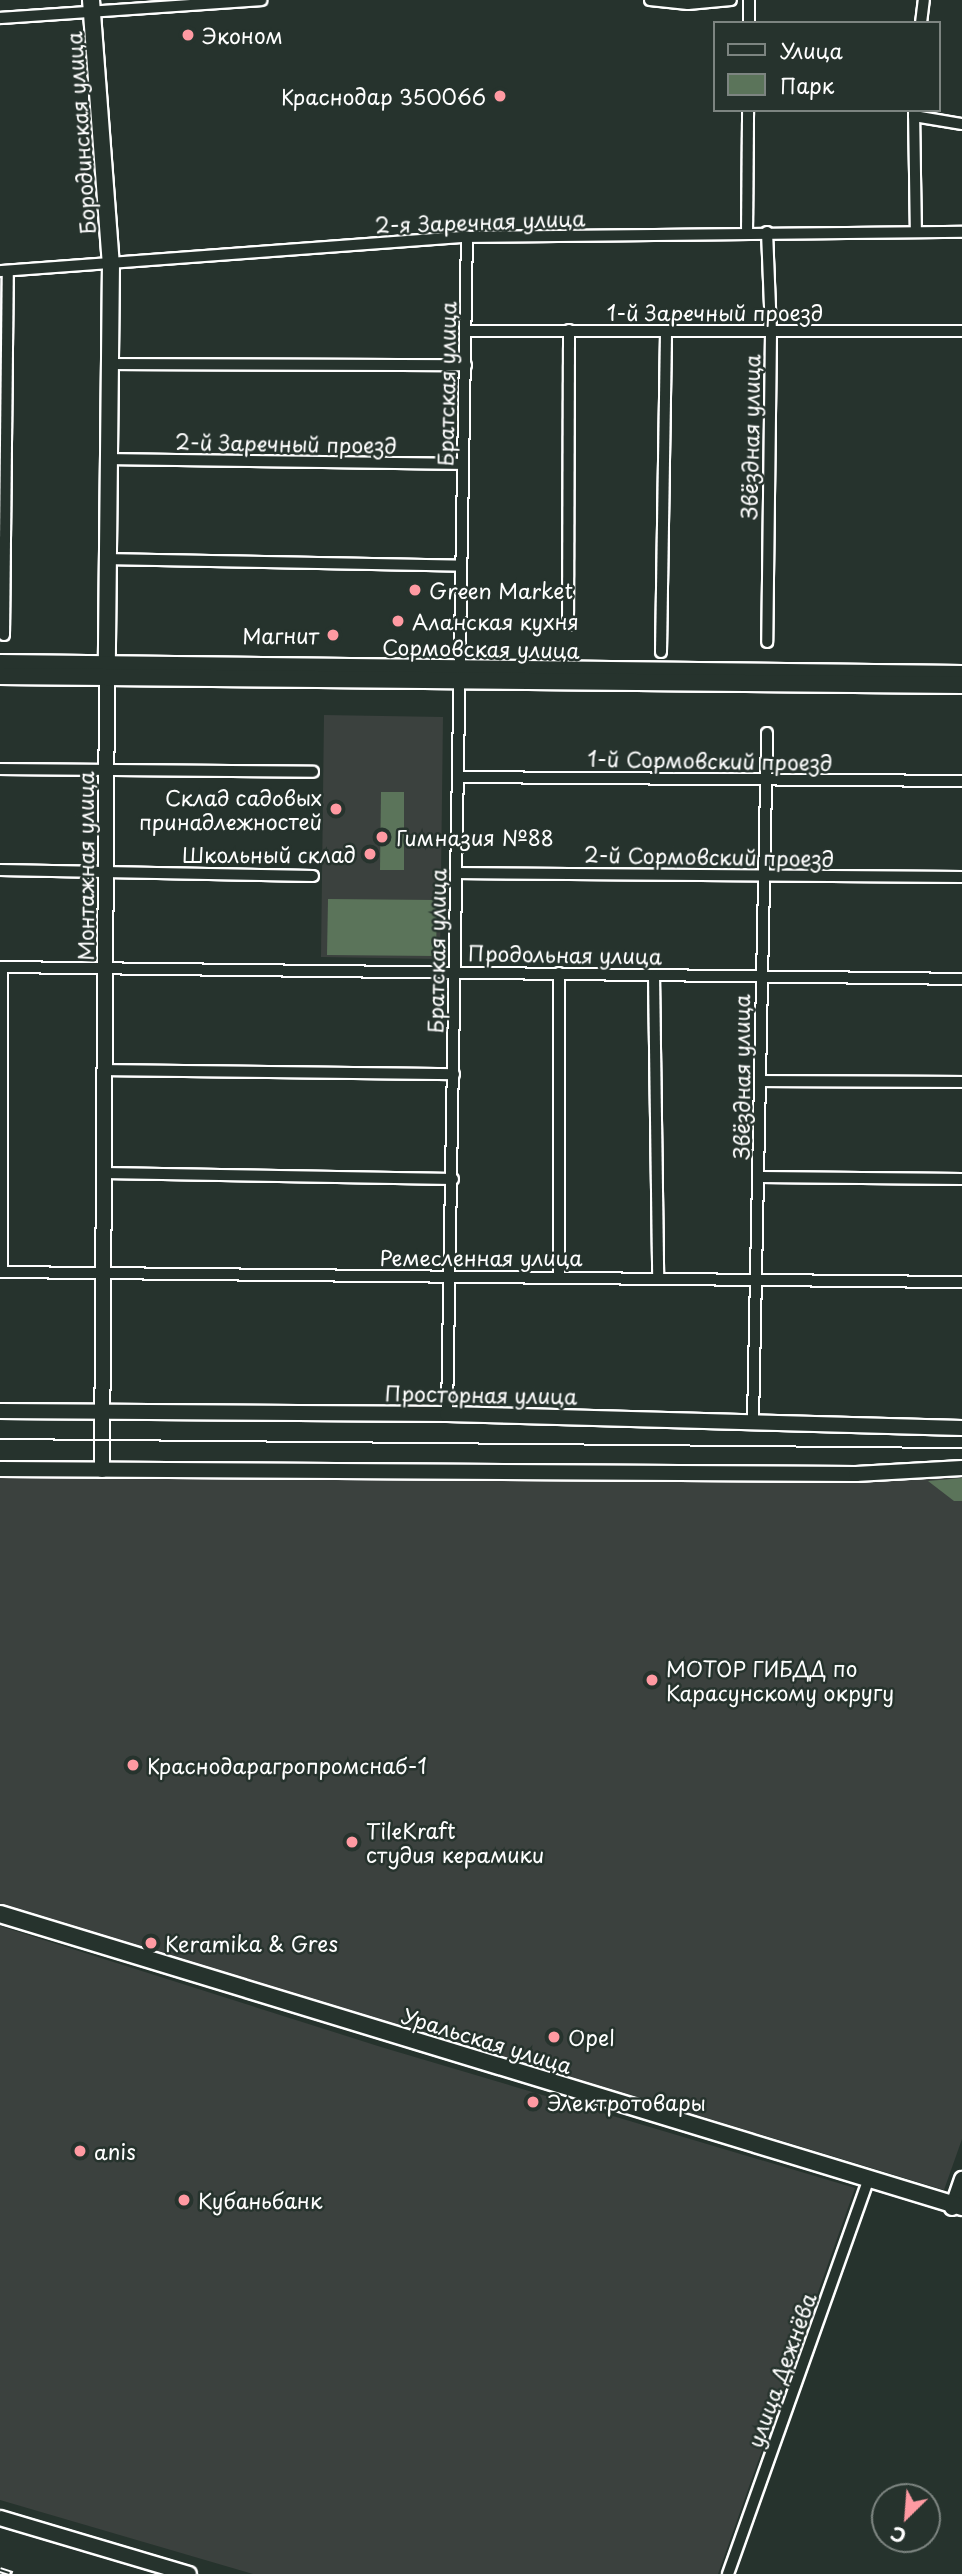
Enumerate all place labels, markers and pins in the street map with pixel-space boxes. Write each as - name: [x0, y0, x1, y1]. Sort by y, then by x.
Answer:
- place label: Эконом: [202, 22, 283, 48]
- marker: Эконом: [180, 27, 196, 43]
- place label: Краснодар 350066: [281, 83, 486, 109]
- marker: Краснодар 350066: [492, 88, 508, 104]
- place label: Green Market: [429, 577, 574, 603]
- marker: Green Market: [407, 582, 423, 598]
- place label: Аланская кухня: [412, 608, 580, 634]
- marker: Аланская кухня: [390, 613, 406, 629]
- place label: Магнит: [242, 622, 319, 648]
- marker: Магнит: [325, 627, 341, 643]
- place label: Склад садовых принадлежностей: [139, 784, 322, 834]
- marker: Склад садовых принадлежностей: [328, 801, 344, 817]
- place label: Гимназия №88: [396, 824, 554, 850]
- marker: Гимназия №88: [374, 829, 390, 845]
- place label: Школьный склад: [182, 841, 356, 867]
- marker: Школьный склад: [362, 846, 378, 862]
- place label: МОТОР ГИБДД по Карасунскому округу: [666, 1655, 894, 1705]
- marker: МОТОР ГИБДД по Карасунскому округу: [644, 1672, 660, 1688]
- place label: Краснодарагропромснаб-1: [147, 1752, 427, 1778]
- marker: Краснодарагропромснаб-1: [125, 1757, 141, 1773]
- place label: TileKraft студия керамики: [366, 1817, 546, 1867]
- marker: TileKraft студия керамики: [344, 1834, 360, 1850]
- place label: Keramika & Gres: [165, 1930, 340, 1956]
- marker: Keramika & Gres: [143, 1935, 159, 1951]
- place label: Opel: [568, 2024, 615, 2050]
- marker: Opel: [546, 2029, 562, 2045]
- place label: Электротовары: [547, 2089, 706, 2115]
- marker: Электротовары: [525, 2094, 541, 2110]
- place label: anis: [94, 2138, 136, 2164]
- marker: anis: [72, 2143, 88, 2159]
- place label: Кубаньбанк: [198, 2187, 322, 2213]
- marker: Кубаньбанк: [176, 2192, 192, 2208]

